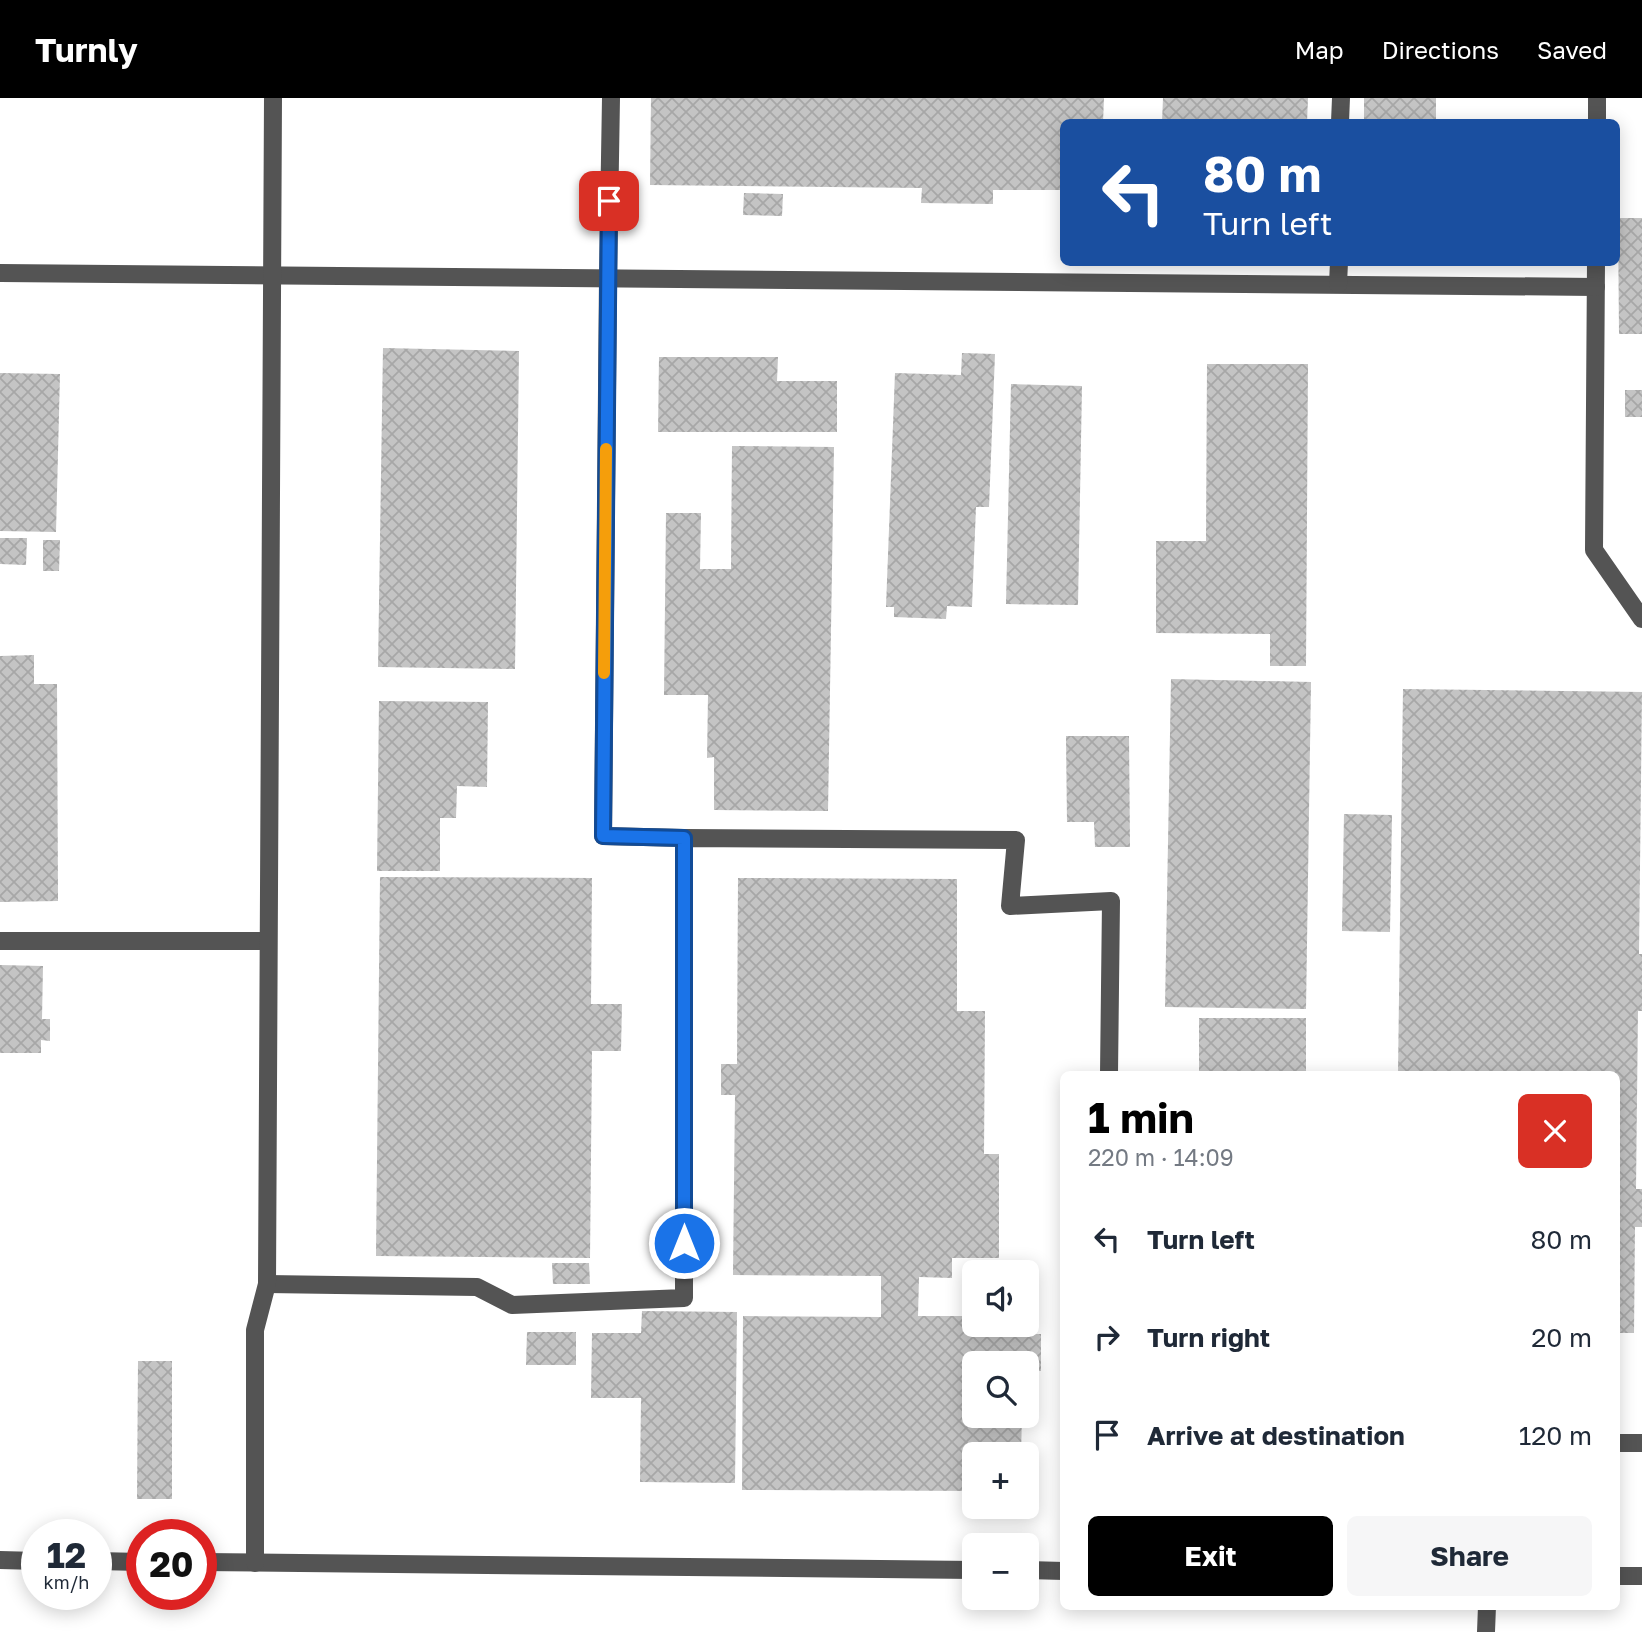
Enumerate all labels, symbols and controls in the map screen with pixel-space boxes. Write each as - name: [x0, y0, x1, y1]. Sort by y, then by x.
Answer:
- text: Turnly: [35, 30, 138, 69]
- text: Map: [1295, 35, 1344, 64]
- text: Directions: [1382, 35, 1499, 64]
- text: Saved: [1537, 35, 1607, 64]
- text: 80 m: [1203, 144, 1321, 203]
- icon: left: [1088, 147, 1179, 238]
- pin: [579, 171, 639, 231]
- icon: arrive: [590, 182, 628, 220]
- text: Turn left: [1203, 204, 1332, 242]
- text: 1 min: [1088, 1092, 1194, 1142]
- button: close: [1518, 1094, 1592, 1168]
- text: 220 m · 14:09: [1088, 1143, 1234, 1171]
- position arrow: [647, 1206, 721, 1280]
- icon: left: [1088, 1220, 1126, 1258]
- text: Turn left: [1147, 1224, 1255, 1255]
- text: 80 m: [1531, 1224, 1592, 1255]
- map controls: [962, 1260, 1039, 1610]
- button: sound: [962, 1260, 1039, 1337]
- icon: right: [1088, 1318, 1126, 1356]
- text: Turn right: [1147, 1322, 1270, 1353]
- text: 20 m: [1531, 1322, 1592, 1353]
- button: search: [962, 1351, 1039, 1428]
- icon: arrive: [1088, 1416, 1126, 1454]
- text: Arrive at destination: [1147, 1420, 1405, 1451]
- text: 120 m: [1519, 1420, 1592, 1451]
- button: +: [962, 1442, 1039, 1519]
- button: Exit: [1088, 1516, 1333, 1596]
- button: Share: [1347, 1516, 1592, 1596]
- speed limit sign: 20: [126, 1519, 217, 1610]
- button: −: [962, 1533, 1039, 1610]
- text: 12: [47, 1534, 86, 1576]
- text: km/h: [44, 1571, 89, 1593]

